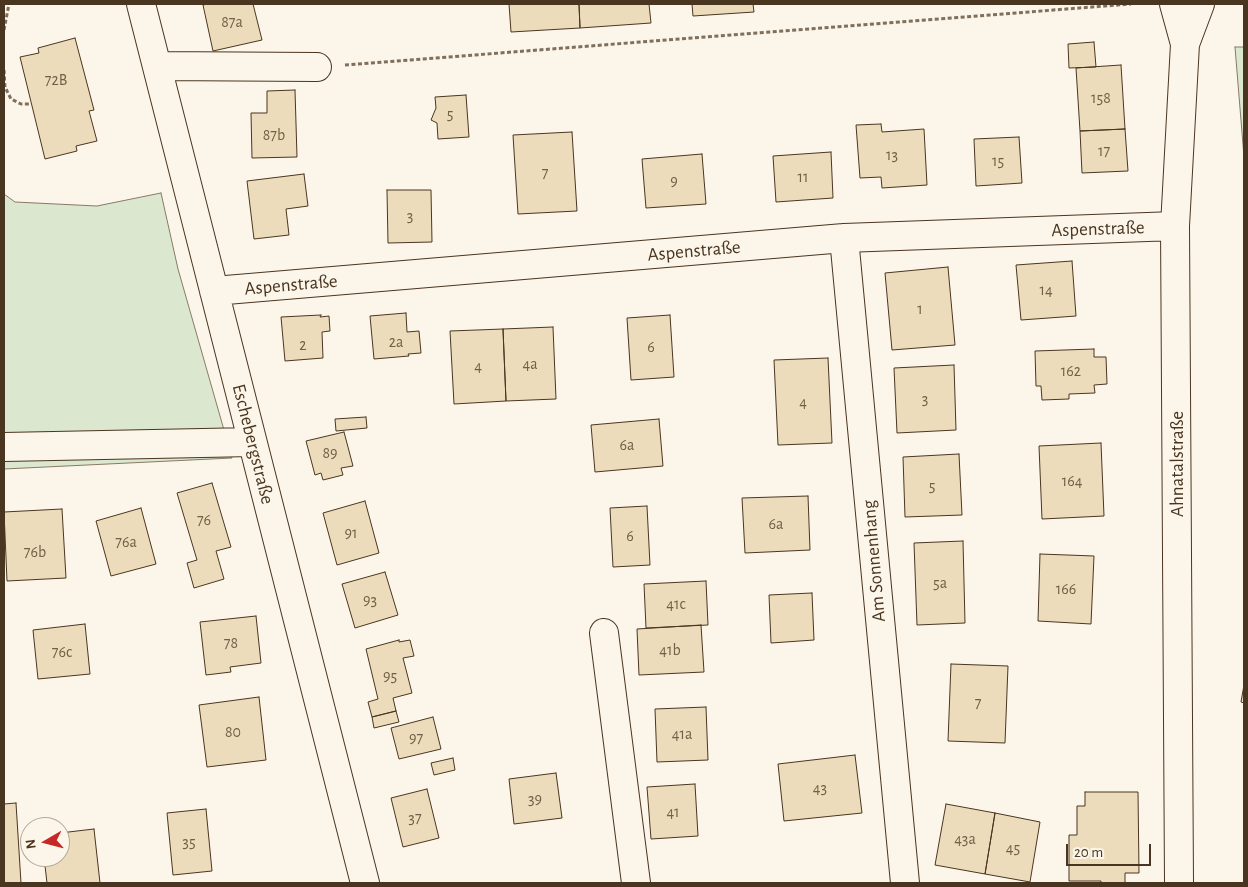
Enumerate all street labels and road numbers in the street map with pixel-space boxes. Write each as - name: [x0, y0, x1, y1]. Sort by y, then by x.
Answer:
- street label: Aspenstraße: [1051, 216, 1145, 242]
- street label: Aspenstraße: [647, 236, 741, 266]
- street label: Aspenstraße: [244, 270, 338, 300]
- street label: Eschebergstraße: [227, 381, 279, 507]
- street label: Ahnatalstraße: [1166, 411, 1188, 517]
- street label: Am Sonnenhang: [857, 499, 891, 623]

